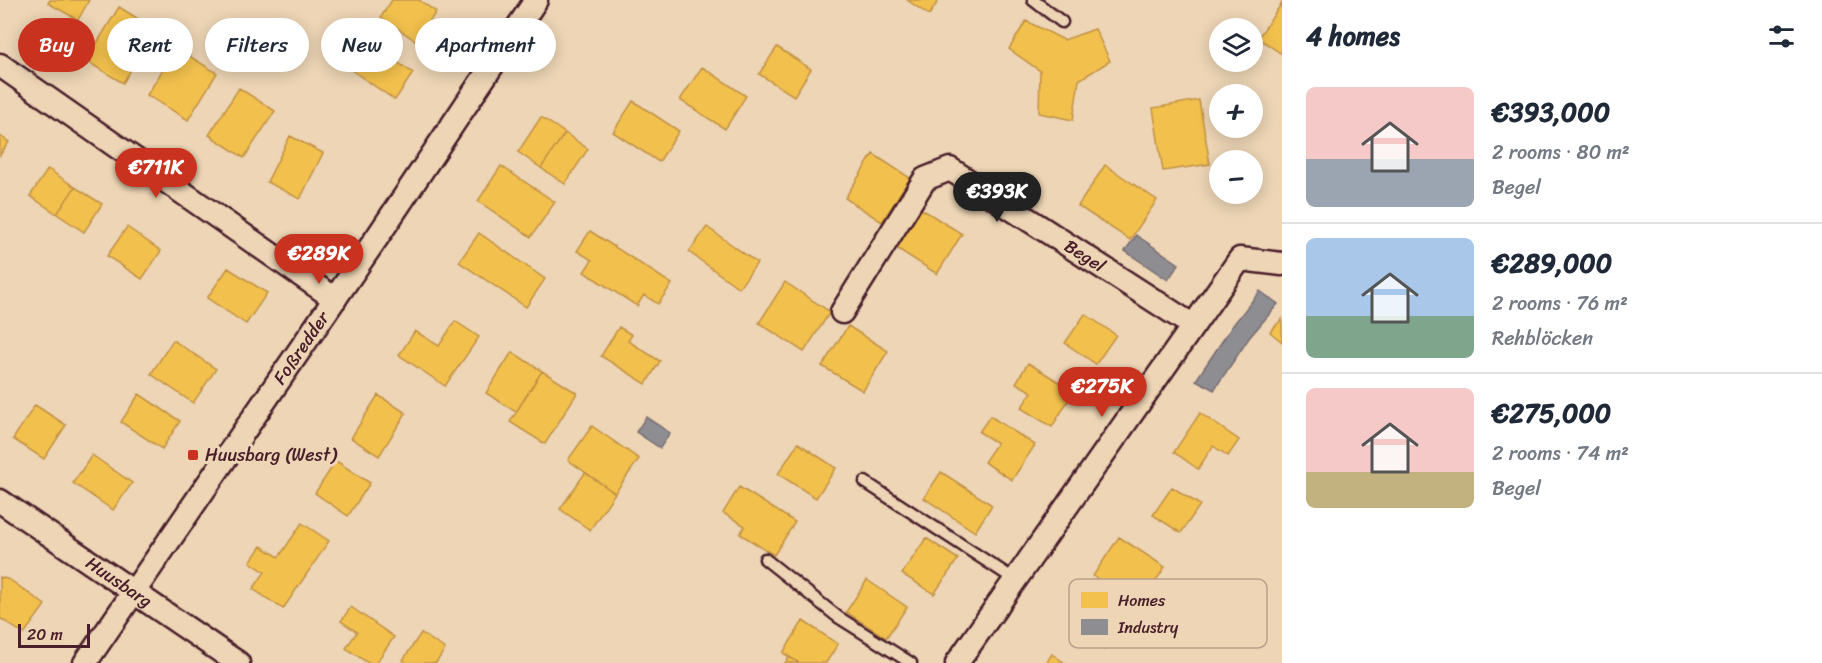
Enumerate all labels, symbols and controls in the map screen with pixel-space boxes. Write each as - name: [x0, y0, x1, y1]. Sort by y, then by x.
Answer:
- text: 4 homes: [1306, 13, 1400, 59]
- chip: Buy: [18, 18, 95, 72]
- chip: Rent: [107, 18, 193, 72]
- chip: Filters: [205, 18, 309, 72]
- chip: New: [321, 18, 403, 72]
- chip: Apartment: [415, 18, 556, 72]
- map controls: [1209, 18, 1263, 204]
- button: layers: [1209, 18, 1263, 72]
- icon: filters: [1765, 20, 1798, 53]
- button: +: [1209, 84, 1263, 138]
- text: €393,000: [1492, 89, 1610, 135]
- icon: home: [1354, 111, 1426, 183]
- text: 2 rooms · 80 m²: [1492, 135, 1630, 170]
- pin: €711K: [114, 148, 198, 199]
- text: €711K: [129, 150, 183, 185]
- button: −: [1209, 150, 1263, 204]
- text: Begel: [1492, 170, 1541, 205]
- pin: €393K: [955, 172, 1039, 223]
- text: €393K: [967, 174, 1027, 209]
- street label: Begel: [1058, 230, 1113, 282]
- pin: €289K: [277, 234, 361, 285]
- text: €289K: [288, 236, 350, 271]
- text: €289,000: [1492, 240, 1612, 286]
- icon: home: [1354, 262, 1426, 334]
- text: 2 rooms · 76 m²: [1492, 286, 1628, 321]
- street label: Foßredder: [264, 303, 339, 391]
- text: Rehblöcken: [1492, 321, 1593, 356]
- pin: €275K: [1060, 367, 1144, 418]
- text: €275K: [1072, 369, 1132, 404]
- text: €275,000: [1492, 390, 1611, 436]
- icon: home: [1354, 412, 1426, 484]
- text: 2 rooms · 74 m²: [1492, 436, 1629, 471]
- place label: Huusbarg (West): [205, 439, 338, 471]
- marker: Huusbarg (West): [186, 448, 200, 462]
- text: Begel: [1492, 471, 1541, 506]
- street label: Huusbarg: [79, 548, 159, 616]
- legend: [1069, 579, 1267, 648]
- text: Homes: [1118, 586, 1166, 615]
- text: Industry: [1117, 613, 1179, 642]
- text: 20 m: [27, 620, 63, 649]
- scale bar: [18, 621, 90, 648]

